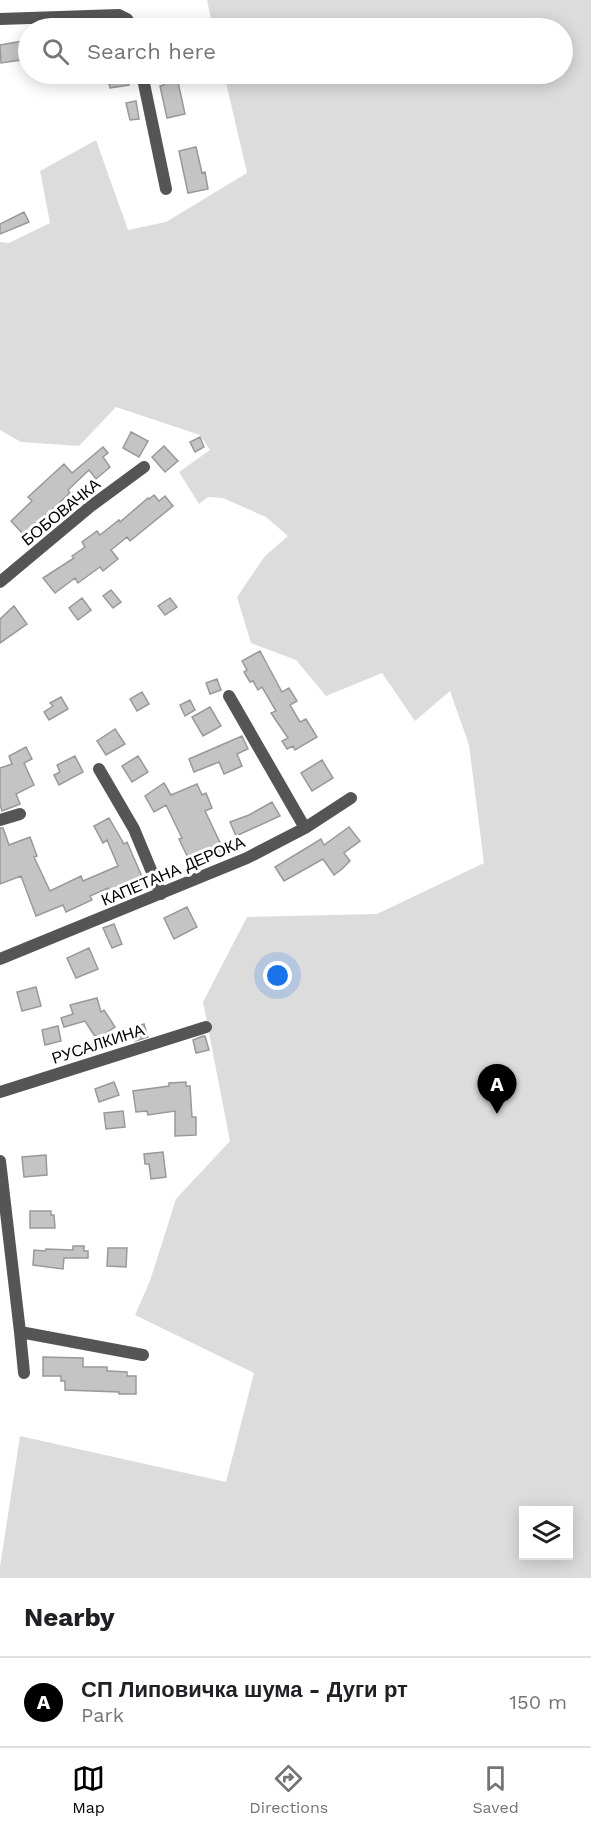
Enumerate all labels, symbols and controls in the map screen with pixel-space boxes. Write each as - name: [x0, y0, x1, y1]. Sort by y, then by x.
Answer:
- search box: [18, 18, 573, 84]
- icon: search: [39, 35, 72, 68]
- text: Search here: [87, 39, 216, 64]
- street label: БОБОВАЧКА: [18, 474, 104, 550]
- street label: КАПЕТАНА ДЕРОКА: [98, 832, 248, 910]
- your location: [263, 961, 292, 990]
- street label: РУСАЛКИНА: [49, 1020, 147, 1068]
- pin: A: [478, 1064, 516, 1114]
- map controls: [519, 1506, 573, 1560]
- button: layers: [519, 1506, 573, 1560]
- text: Nearby: [24, 1602, 115, 1632]
- text: СП Липовичка шума - Дуги рт: [81, 1677, 408, 1702]
- text: A: [37, 1690, 50, 1714]
- text: 150 m: [509, 1690, 567, 1714]
- text: Park: [81, 1703, 124, 1727]
- tab: Map: [72, 1762, 105, 1817]
- tab: Directions: [249, 1762, 328, 1817]
- tab: Saved: [472, 1762, 519, 1817]

